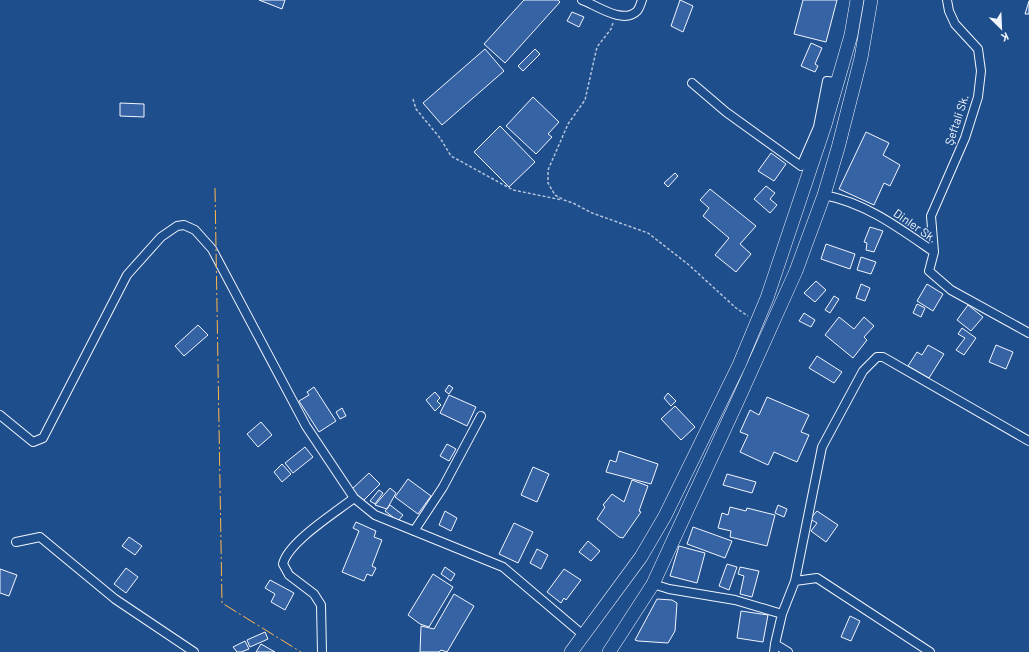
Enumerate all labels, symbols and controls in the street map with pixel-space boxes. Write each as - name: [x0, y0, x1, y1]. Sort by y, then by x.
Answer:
- north arrow: [981, 8, 1021, 48]
- text: K: [999, 30, 1011, 45]
- street label: Şeftali Sk.: [941, 92, 971, 147]
- street label: Dinler Sk.: [891, 205, 940, 245]

